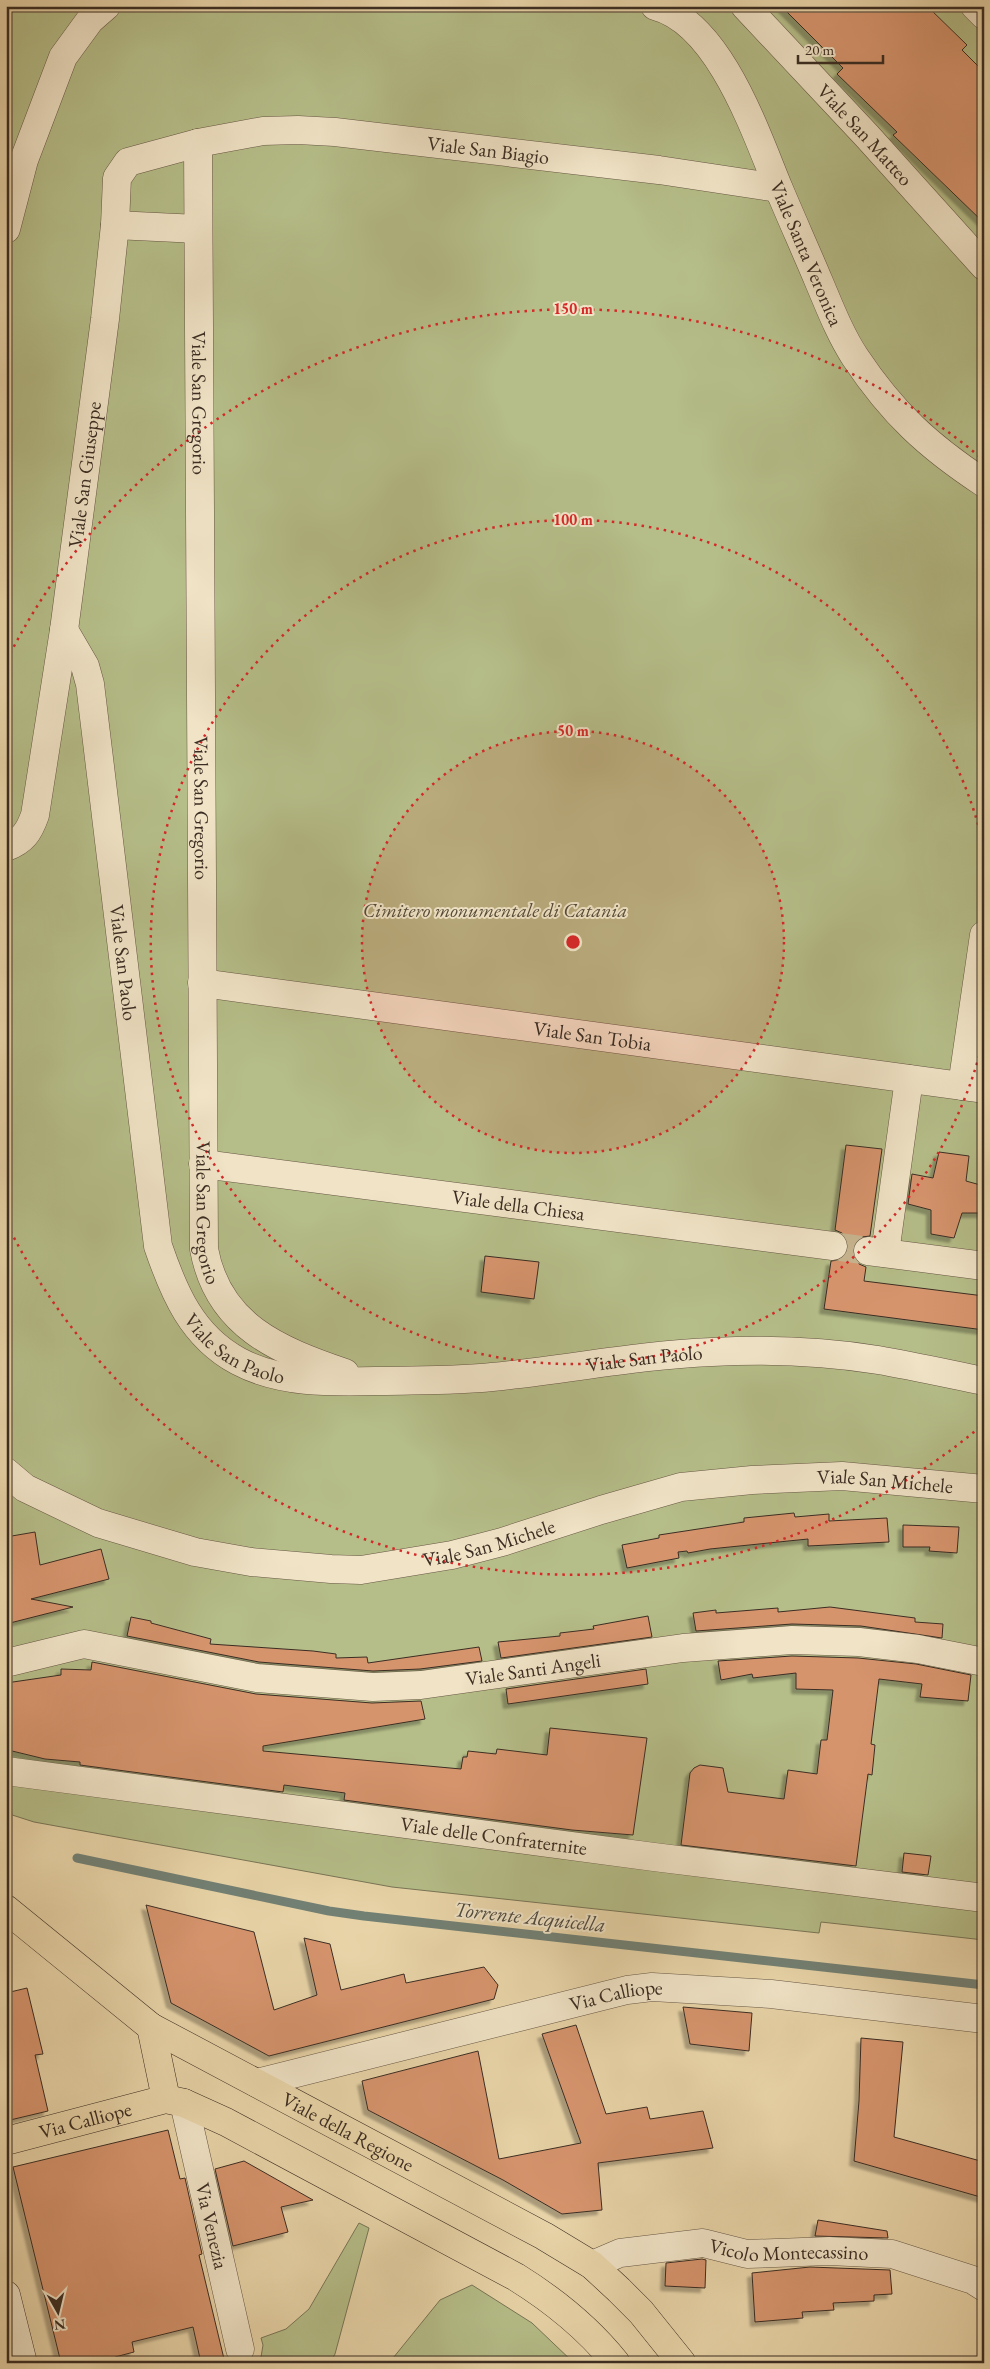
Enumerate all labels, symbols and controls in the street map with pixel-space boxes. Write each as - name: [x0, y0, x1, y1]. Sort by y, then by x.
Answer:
- scale bar: [798, 32, 882, 64]
- text: 20 m: [805, 40, 834, 59]
- street label: Viale San Matteo: [811, 78, 919, 191]
- street label: Viale San Biagio: [426, 130, 551, 170]
- street label: Viale Santa Veronica: [764, 177, 849, 330]
- text: 150 m: [553, 299, 593, 318]
- street label: Viale San Gregorio: [186, 331, 213, 475]
- street label: Viale San Giuseppe: [62, 400, 107, 549]
- text: 100 m: [553, 510, 593, 529]
- text: 50 m: [557, 721, 589, 740]
- street label: Viale San Gregorio: [188, 736, 215, 880]
- park label: Cimitero monumentale di Catania: [363, 897, 627, 923]
- street label: Viale San Paolo: [104, 903, 144, 1022]
- centre of rings: [564, 933, 582, 951]
- street label: Viale San Tobia: [532, 1015, 653, 1057]
- street label: Viale San Gregorio: [190, 1141, 227, 1288]
- street label: Viale della Chiesa: [450, 1184, 586, 1227]
- street label: Viale San Paolo: [178, 1308, 287, 1390]
- street label: Viale San Paolo: [585, 1339, 703, 1378]
- street label: Viale San Michele: [816, 1463, 954, 1499]
- street label: Viale San Michele: [421, 1513, 558, 1573]
- street label: Viale Santi Angeli: [464, 1647, 602, 1692]
- street label: Viale delle Confraternite: [399, 1810, 589, 1861]
- water label: Torrente Acquicella: [453, 1895, 607, 1939]
- street label: Via Calliope: [567, 1974, 664, 2017]
- street label: Viale della Regione: [277, 2086, 419, 2178]
- street label: Via Calliope: [36, 2096, 135, 2145]
- street label: Via Venezia: [190, 2180, 234, 2272]
- street label: Vicolo Montecassino: [707, 2232, 869, 2267]
- north arrow: [32, 2286, 82, 2336]
- text: N: [52, 2315, 67, 2335]

